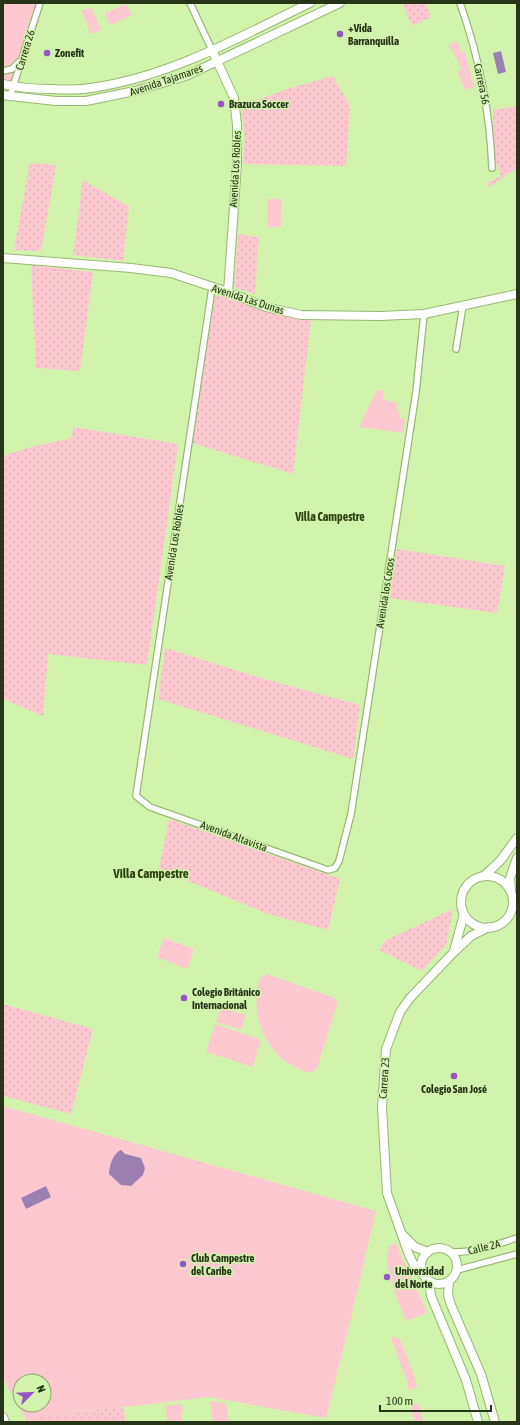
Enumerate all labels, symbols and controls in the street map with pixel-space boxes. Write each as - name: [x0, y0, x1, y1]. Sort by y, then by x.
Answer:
- place label: +Vida Barranquilla: [348, 22, 399, 47]
- street label: Carrera 26: [13, 28, 37, 72]
- marker: +Vida Barranquilla: [335, 29, 345, 39]
- place label: Zonefit: [55, 47, 85, 59]
- marker: Zonefit: [42, 48, 52, 58]
- street label: Avenida Tajamares: [128, 62, 204, 98]
- street label: Carrera 56: [472, 62, 492, 106]
- place label: Brazuca Soccer: [229, 98, 289, 110]
- marker: Brazuca Soccer: [216, 99, 226, 109]
- street label: Avenida Los Robles: [227, 130, 243, 208]
- street label: Avenida Las Dunas: [210, 282, 286, 316]
- street label: Avenida Los Robles: [162, 503, 186, 581]
- district label: Villa Campestre: [294, 510, 365, 524]
- street label: Avenida los Cocos: [374, 557, 397, 629]
- street label: Avenida Altavista: [199, 818, 269, 854]
- district label: Villa Campestre: [112, 866, 189, 881]
- place label: Colegio Británico Internacional: [192, 986, 260, 1011]
- marker: Colegio Británico Internacional: [179, 993, 189, 1003]
- street label: Carrera 23: [377, 1057, 391, 1099]
- marker: Colegio San José: [449, 1071, 459, 1081]
- place label: Colegio San José: [421, 1083, 487, 1095]
- street label: Calle 2A: [467, 1237, 502, 1257]
- place label: Club Campestre del Caribe: [191, 1252, 254, 1277]
- marker: Club Campestre del Caribe: [178, 1259, 188, 1269]
- place label: Universidad del Norte: [395, 1265, 444, 1290]
- marker: Universidad del Norte: [382, 1272, 392, 1282]
- north arrow: [12, 1373, 52, 1413]
- text: N: [34, 1384, 48, 1394]
- scale bar: [380, 1387, 491, 1413]
- text: 100 m: [386, 1394, 413, 1408]

